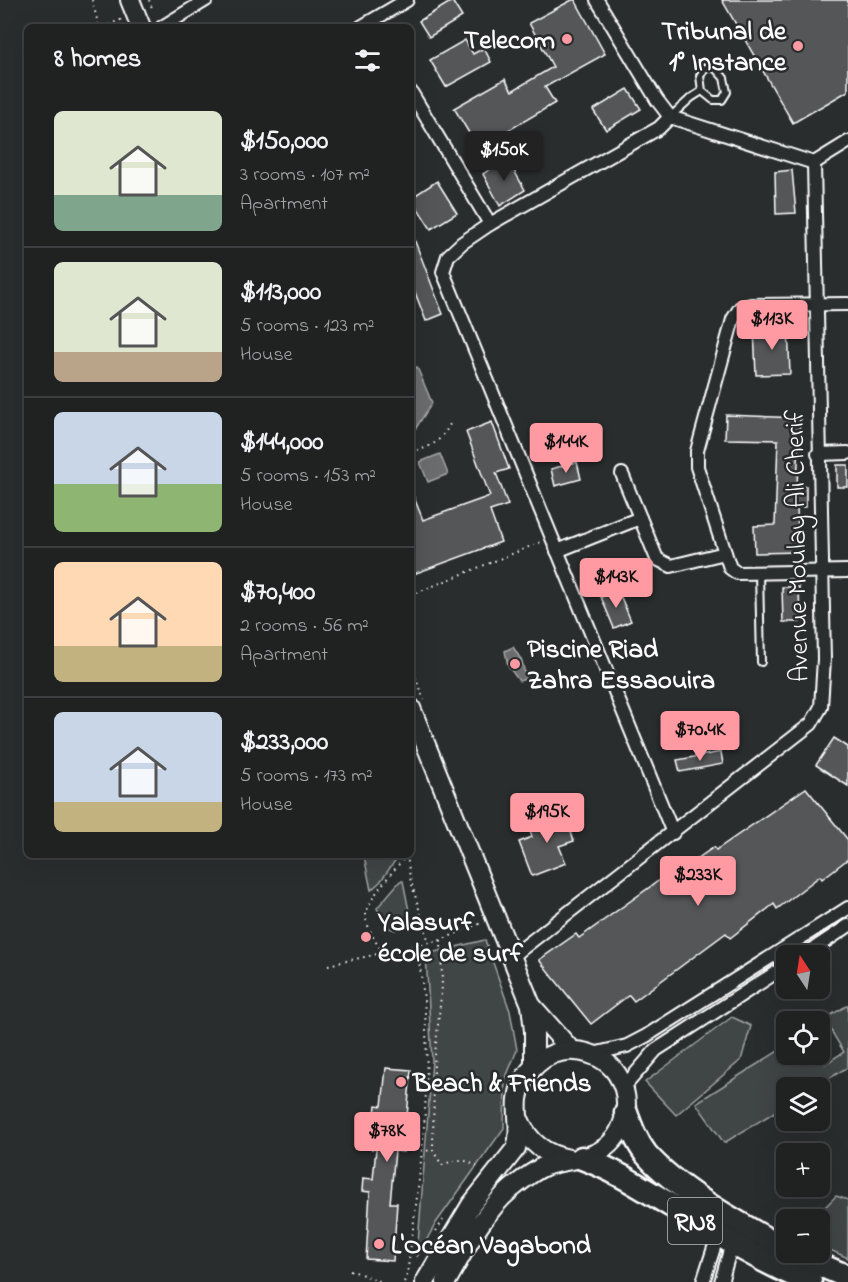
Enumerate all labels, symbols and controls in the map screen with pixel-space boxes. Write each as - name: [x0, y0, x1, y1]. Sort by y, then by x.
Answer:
- place label: Tribunal de 1° Instance: [661, 13, 787, 83]
- place label: Telecom: [464, 22, 555, 61]
- marker: Telecom: [560, 32, 574, 46]
- marker: Tribunal de 1° Instance: [791, 39, 805, 53]
- text: 8 homes: [54, 41, 141, 79]
- icon: filters: [351, 44, 384, 77]
- text: $150,000: [240, 123, 328, 161]
- pin: $150K: [462, 131, 546, 182]
- icon: home: [102, 135, 174, 207]
- text: $150K: [480, 136, 528, 165]
- text: 3 rooms · 107 m²: [240, 161, 370, 190]
- text: Apartment: [240, 190, 328, 219]
- text: $113,000: [240, 274, 321, 312]
- icon: home: [102, 286, 174, 358]
- pin: $113K: [730, 300, 814, 351]
- text: $113K: [751, 305, 793, 334]
- text: 5 rooms · 123 m²: [240, 312, 374, 341]
- text: House: [240, 341, 293, 370]
- street label: Avenue Moulay Ali Cherif: [777, 409, 820, 682]
- pin: $144K: [524, 423, 608, 474]
- text: $144,000: [240, 424, 324, 462]
- text: $144K: [544, 428, 588, 457]
- icon: home: [102, 436, 174, 508]
- text: 5 rooms · 153 m²: [240, 462, 376, 491]
- text: House: [240, 491, 293, 520]
- pin: $143K: [574, 558, 658, 609]
- text: $143K: [594, 563, 638, 592]
- text: $70,400: [240, 574, 315, 612]
- icon: home: [102, 586, 174, 658]
- text: 2 rooms · 56 m²: [240, 612, 369, 641]
- place label: Piscine Riad Zahra Essaouira: [527, 631, 715, 701]
- text: Apartment: [240, 641, 328, 670]
- marker: Piscine Riad Zahra Essaouira: [508, 657, 522, 671]
- pin: $70.4K: [651, 711, 749, 762]
- text: $70.4K: [675, 716, 726, 745]
- text: $233,000: [240, 724, 328, 762]
- icon: home: [102, 736, 174, 808]
- text: 5 rooms · 173 m²: [240, 762, 373, 791]
- text: House: [240, 791, 293, 820]
- pin: $195K: [505, 793, 589, 844]
- text: $195K: [524, 798, 570, 827]
- pin: $233K: [656, 856, 740, 907]
- text: $233K: [674, 861, 722, 890]
- place label: Yalasurf école de surf: [377, 904, 523, 974]
- marker: Yalasurf école de surf: [359, 930, 373, 944]
- north arrow: [776, 945, 830, 999]
- map controls: [776, 945, 830, 1263]
- button: locate: [776, 1011, 830, 1065]
- place label: Beach & Friends: [411, 1065, 591, 1104]
- marker: Beach & Friends: [394, 1075, 408, 1089]
- button: layers: [776, 1077, 830, 1131]
- pin: $78K: [351, 1112, 423, 1163]
- text: $78K: [368, 1117, 406, 1146]
- button: +: [776, 1143, 830, 1197]
- road number: RN8: [668, 1198, 722, 1244]
- button: −: [776, 1209, 830, 1263]
- place label: L'Océan Vagabond: [391, 1227, 592, 1267]
- marker: L'Océan Vagabond: [372, 1237, 386, 1251]

